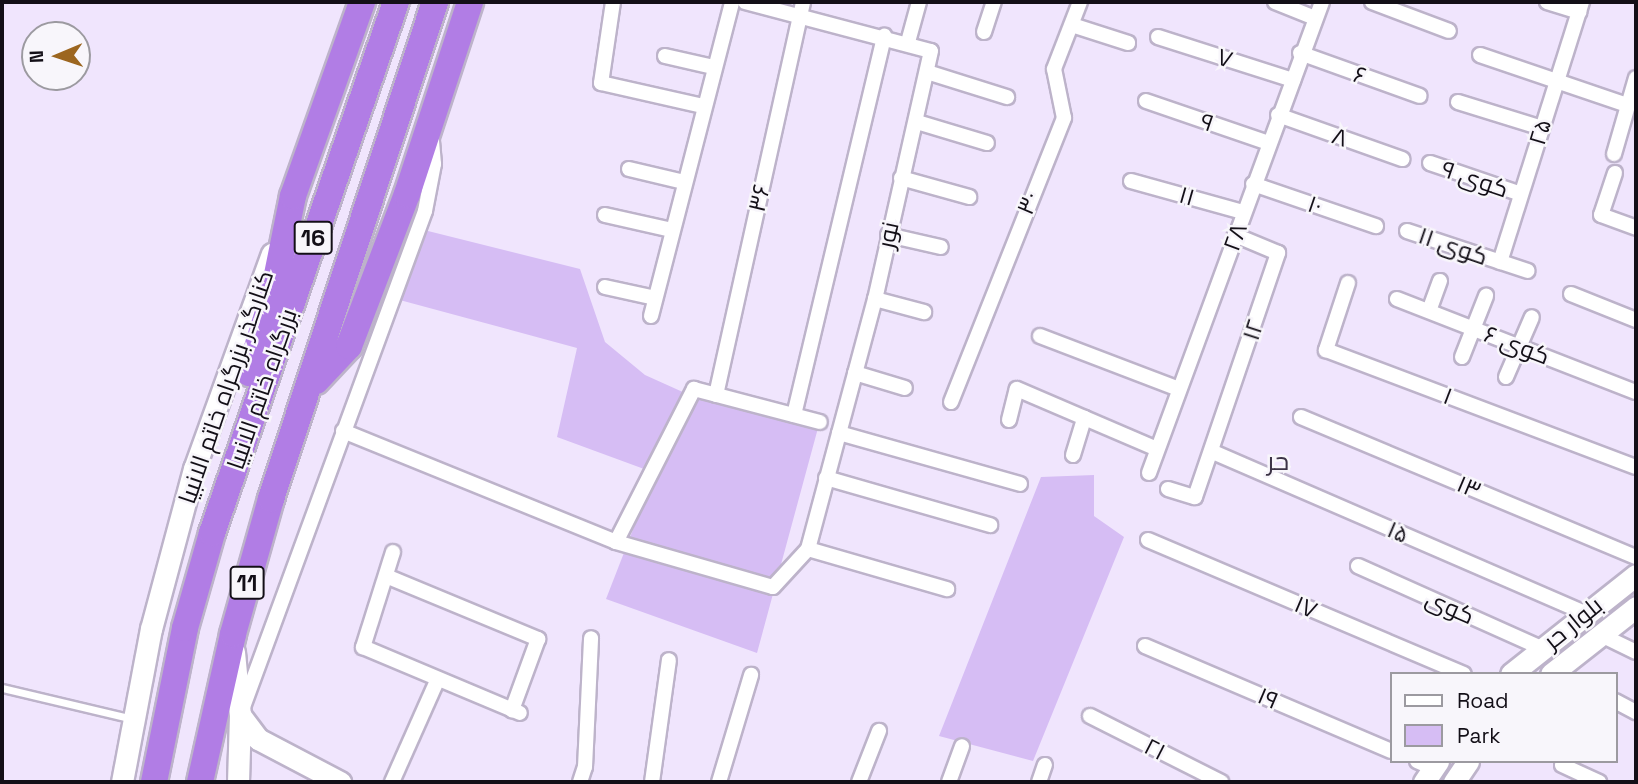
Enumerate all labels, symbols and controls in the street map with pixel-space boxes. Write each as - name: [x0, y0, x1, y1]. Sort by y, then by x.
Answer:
- north arrow: [21, 21, 91, 91]
- street label: ۷: [1213, 42, 1237, 74]
- text: N: [24, 50, 49, 63]
- street label: ۶: [1350, 60, 1370, 90]
- street label: ۹: [1196, 106, 1218, 138]
- street label: ۲۵: [1522, 115, 1558, 149]
- street label: ۸: [1328, 121, 1352, 153]
- street label: کوی ۹: [1438, 154, 1512, 204]
- street label: ۱۱: [1176, 180, 1198, 212]
- street label: ۳۶: [742, 181, 776, 215]
- street label: ۳۰: [1010, 187, 1046, 219]
- street label: ۱۰: [1304, 189, 1326, 221]
- road number: 16: [292, 218, 334, 258]
- street label: نور: [871, 219, 905, 251]
- street label: ۲۸: [1217, 219, 1253, 255]
- street label: کوی ۱۱: [1415, 221, 1491, 271]
- street label: کنارگذر بزرگراه خاتم الانبیا: [172, 266, 280, 508]
- street label: بزرگراه خاتم الانبیا: [221, 305, 303, 473]
- street label: ۱۲: [1236, 316, 1270, 344]
- street label: کوی ۶: [1480, 319, 1554, 371]
- street label: ۱: [1439, 381, 1457, 411]
- district label: حر: [1267, 446, 1289, 478]
- street label: ۱۳: [1452, 469, 1486, 505]
- street label: ۱۵: [1383, 515, 1413, 549]
- road number: 11: [230, 564, 264, 603]
- street label: کوی: [1421, 584, 1479, 630]
- street label: ۱۷: [1290, 589, 1322, 625]
- street label: بلوار حر: [1538, 591, 1608, 655]
- legend: [1390, 672, 1617, 763]
- street label: ۱۹: [1253, 681, 1283, 715]
- text: Road: [1457, 687, 1509, 714]
- text: Park: [1457, 722, 1501, 749]
- street label: ۲۱: [1140, 732, 1170, 766]

